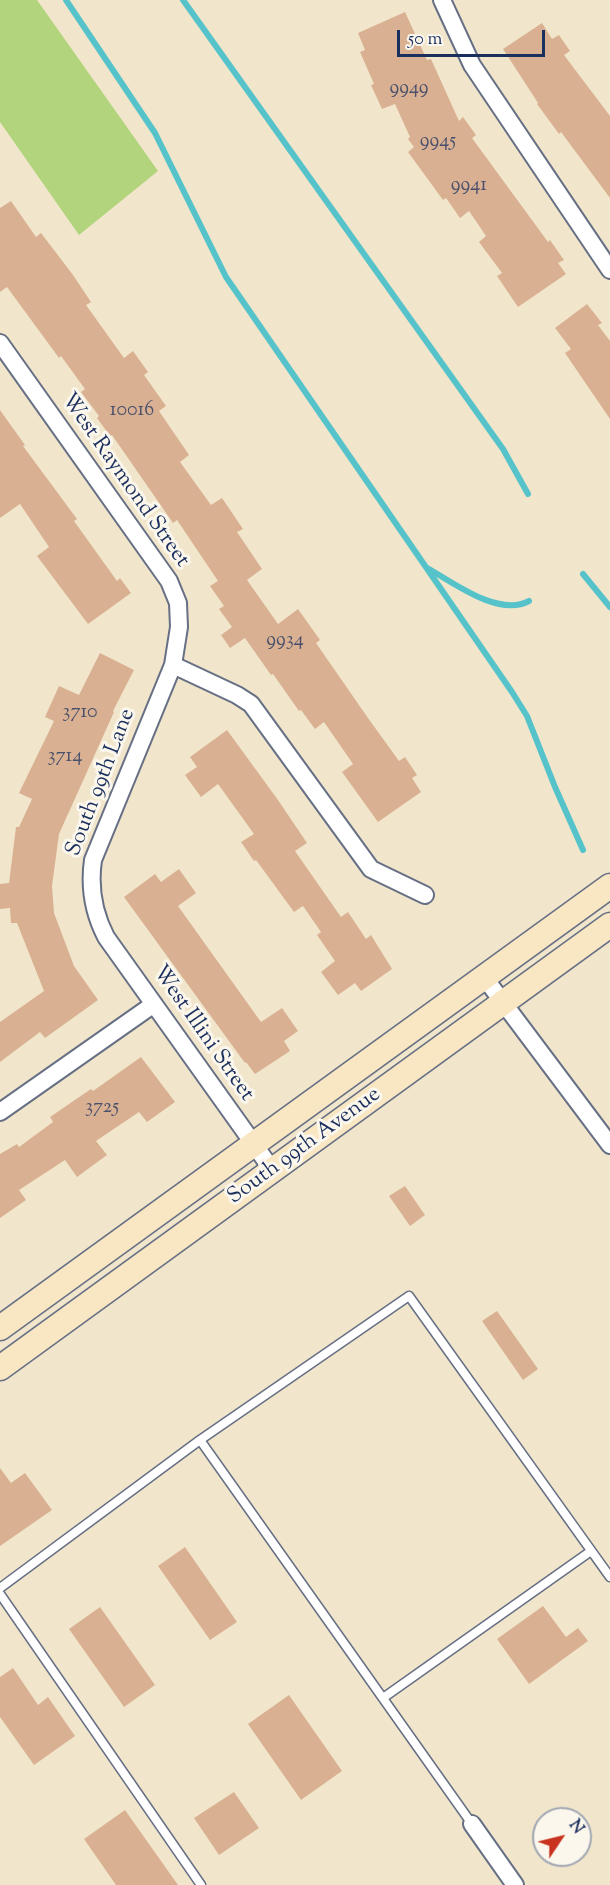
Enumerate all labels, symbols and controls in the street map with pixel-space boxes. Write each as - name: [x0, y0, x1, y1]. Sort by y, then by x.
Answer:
- scale bar: [400, 18, 548, 56]
- text: 50 m: [408, 27, 442, 53]
- house number: 9949: [389, 78, 429, 102]
- house number: 9945: [420, 131, 456, 155]
- house number: 9941: [451, 175, 487, 199]
- street label: West Raymond Street: [54, 389, 194, 573]
- house number: 10016: [110, 400, 154, 424]
- house number: 9934: [266, 630, 304, 654]
- house number: 3710: [62, 702, 98, 726]
- street label: South 99th Lane: [62, 706, 142, 860]
- house number: 3714: [48, 746, 82, 770]
- street label: West Illini Street: [145, 961, 259, 1107]
- street label: South 99th Avenue: [223, 1083, 387, 1211]
- house number: 3725: [85, 1097, 119, 1121]
- north arrow: [532, 1807, 592, 1867]
- text: N: [562, 1816, 589, 1839]

